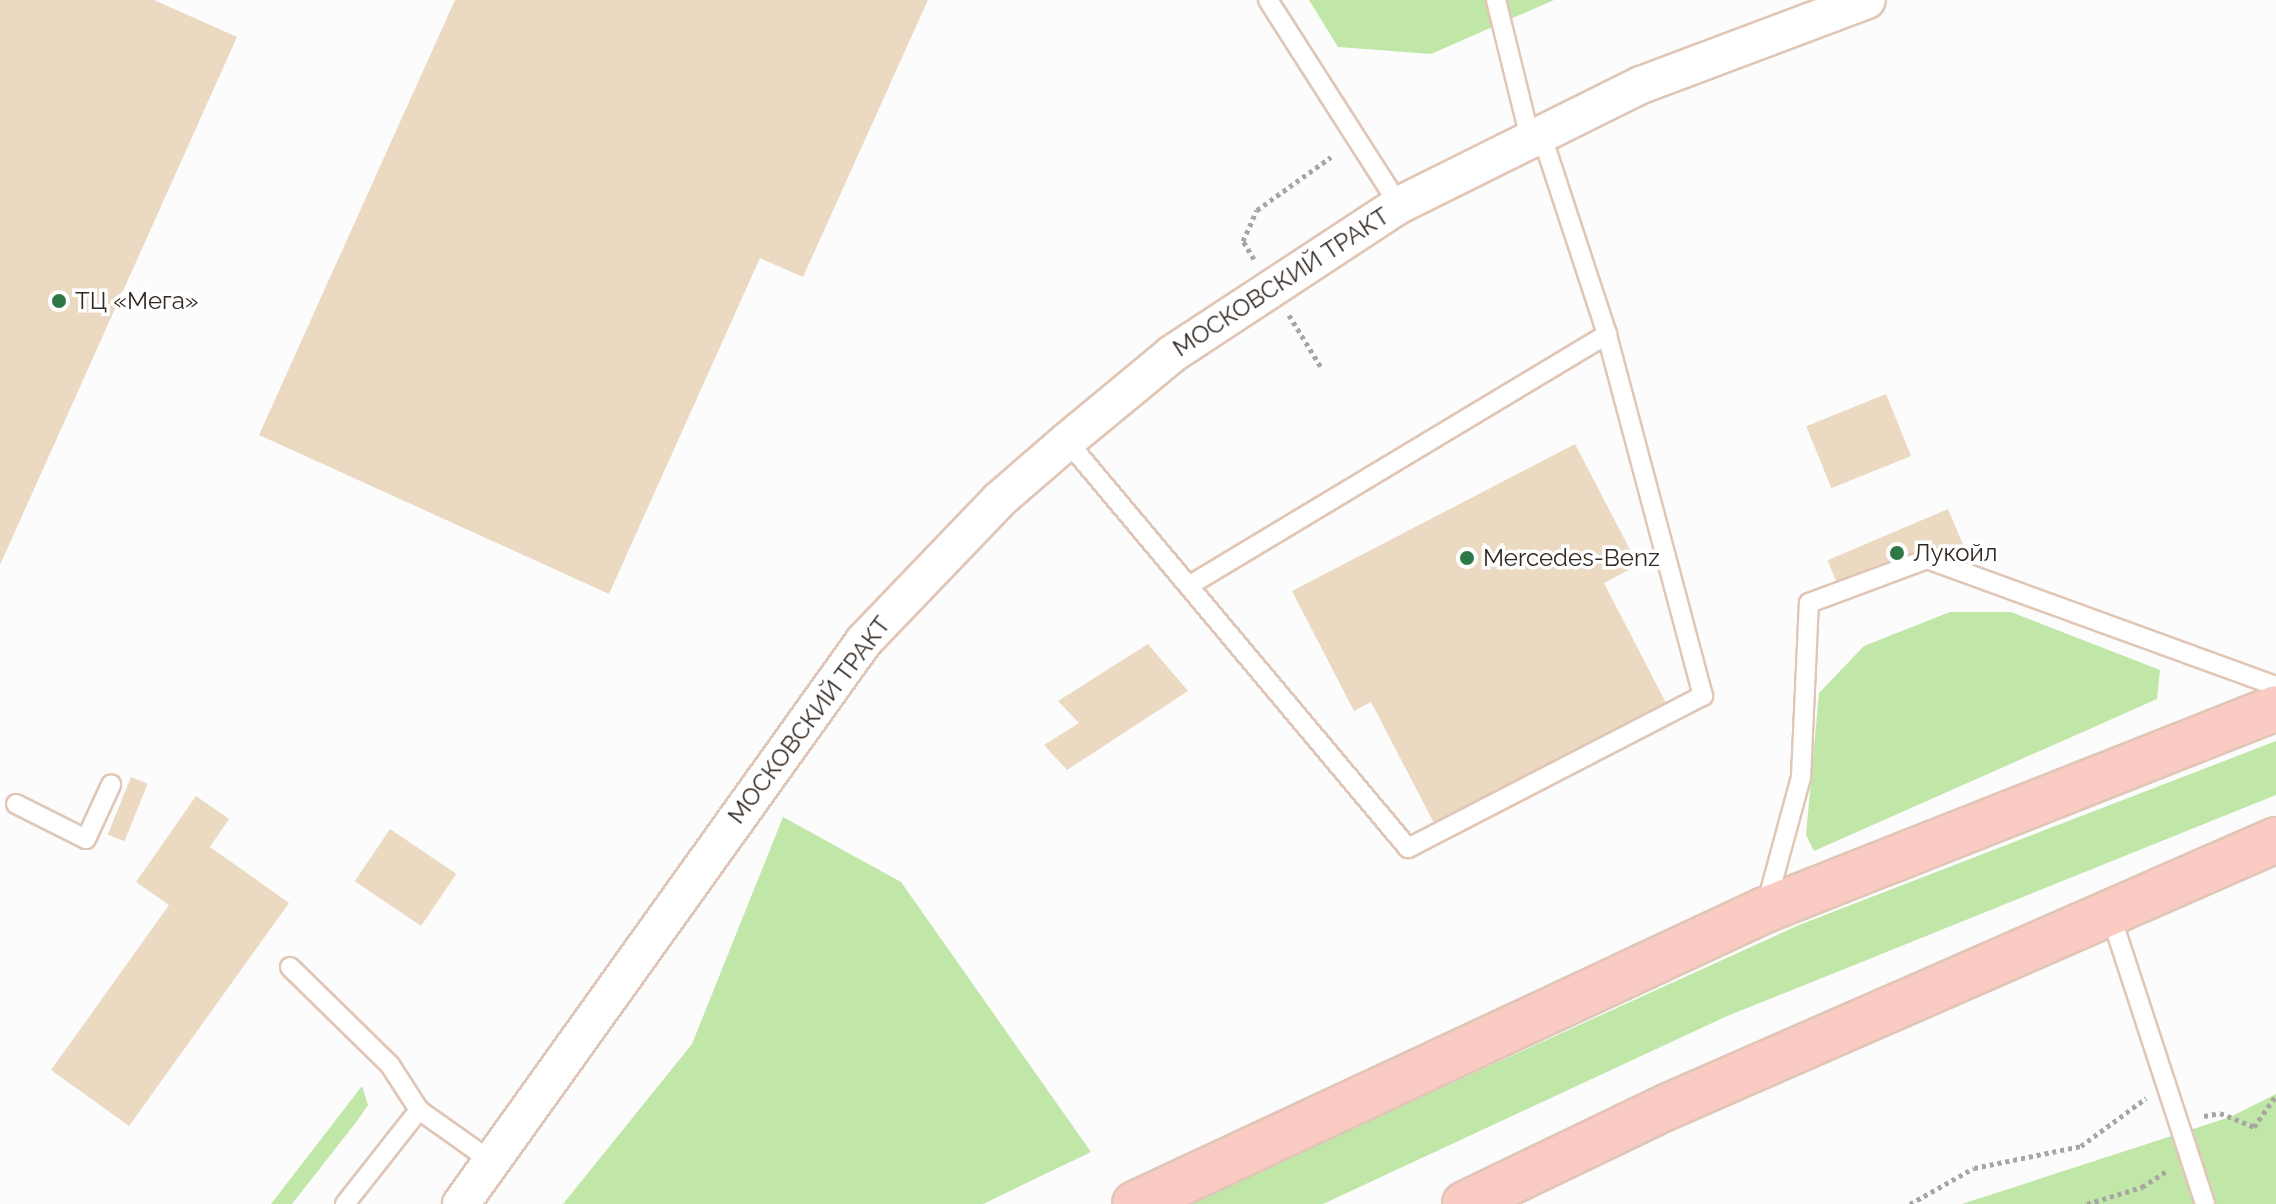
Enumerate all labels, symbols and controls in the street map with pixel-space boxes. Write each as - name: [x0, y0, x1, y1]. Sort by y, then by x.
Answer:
- street label: МОСКОВСКИЙ ТРАКТ: [1167, 201, 1395, 363]
- place label: ТЦ «Мега»: [75, 287, 199, 315]
- marker: ТЦ «Мега»: [50, 292, 68, 310]
- place label: Лукойл: [1913, 539, 1997, 567]
- place label: Mercedes-Benz: [1483, 544, 1660, 572]
- marker: Лукойл: [1888, 544, 1906, 562]
- marker: Mercedes-Benz: [1458, 549, 1476, 567]
- street label: МОСКОВСКИЙ ТРАКТ: [722, 610, 896, 830]

